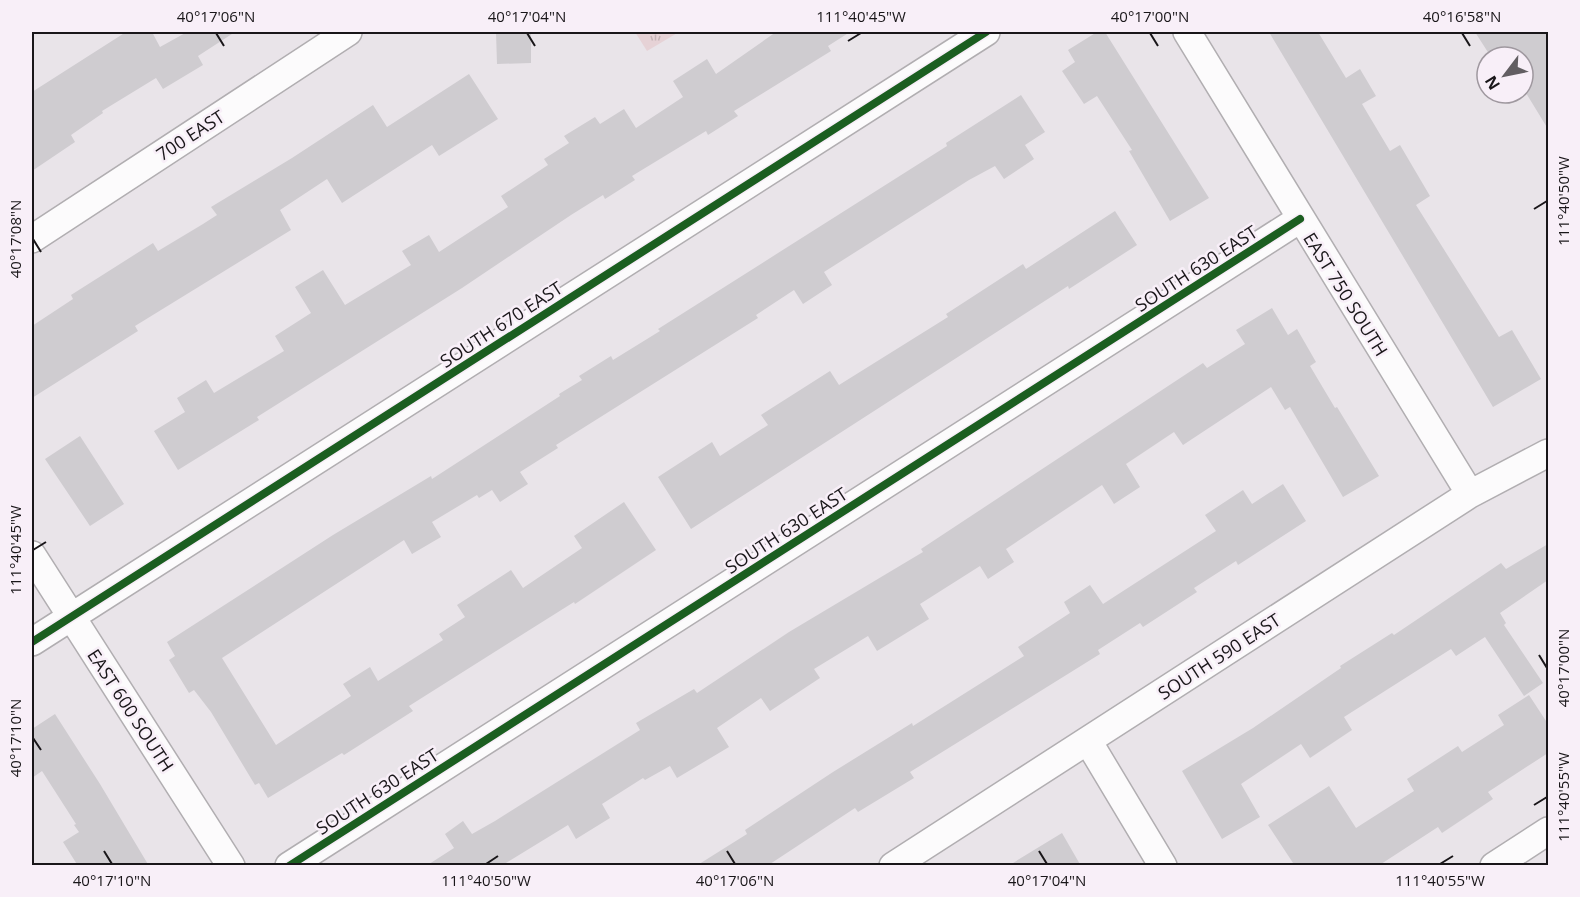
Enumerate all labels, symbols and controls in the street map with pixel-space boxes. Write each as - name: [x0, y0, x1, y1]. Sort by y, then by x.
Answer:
- text: 40°17'06"N: [177, 6, 255, 26]
- text: 40°17'04"N: [488, 6, 566, 26]
- text: 111°40'45"W: [816, 6, 906, 26]
- text: 40°17'00"N: [1111, 6, 1189, 26]
- text: 40°16'58"N: [1423, 6, 1501, 26]
- north arrow: [1475, 45, 1535, 105]
- text: N: [1480, 72, 1505, 94]
- street label: 700 EAST: [151, 104, 229, 166]
- text: 111°40'50"W: [1553, 156, 1573, 246]
- text: 40°17'08"N: [5, 200, 25, 278]
- street label: SOUTH 630 EAST: [1130, 219, 1262, 317]
- street label: EAST 750 SOUTH: [1298, 228, 1394, 360]
- street label: SOUTH 670 EAST: [435, 275, 567, 373]
- street label: SOUTH 630 EAST: [720, 481, 852, 579]
- text: 111°40'45"W: [5, 505, 25, 595]
- street label: SOUTH 590 EAST: [1153, 607, 1285, 705]
- text: 40°17'00"N: [1553, 629, 1573, 707]
- street label: EAST 600 SOUTH: [82, 644, 180, 776]
- text: 40°17'10"N: [5, 699, 25, 777]
- street label: SOUTH 630 EAST: [311, 742, 443, 840]
- text: 111°40'55"W: [1553, 752, 1573, 842]
- text: 40°17'10"N: [73, 870, 151, 890]
- text: 111°40'50"W: [441, 870, 531, 890]
- text: 40°17'06"N: [696, 870, 774, 890]
- text: 40°17'04"N: [1008, 870, 1086, 890]
- text: 111°40'55"W: [1395, 870, 1485, 890]

